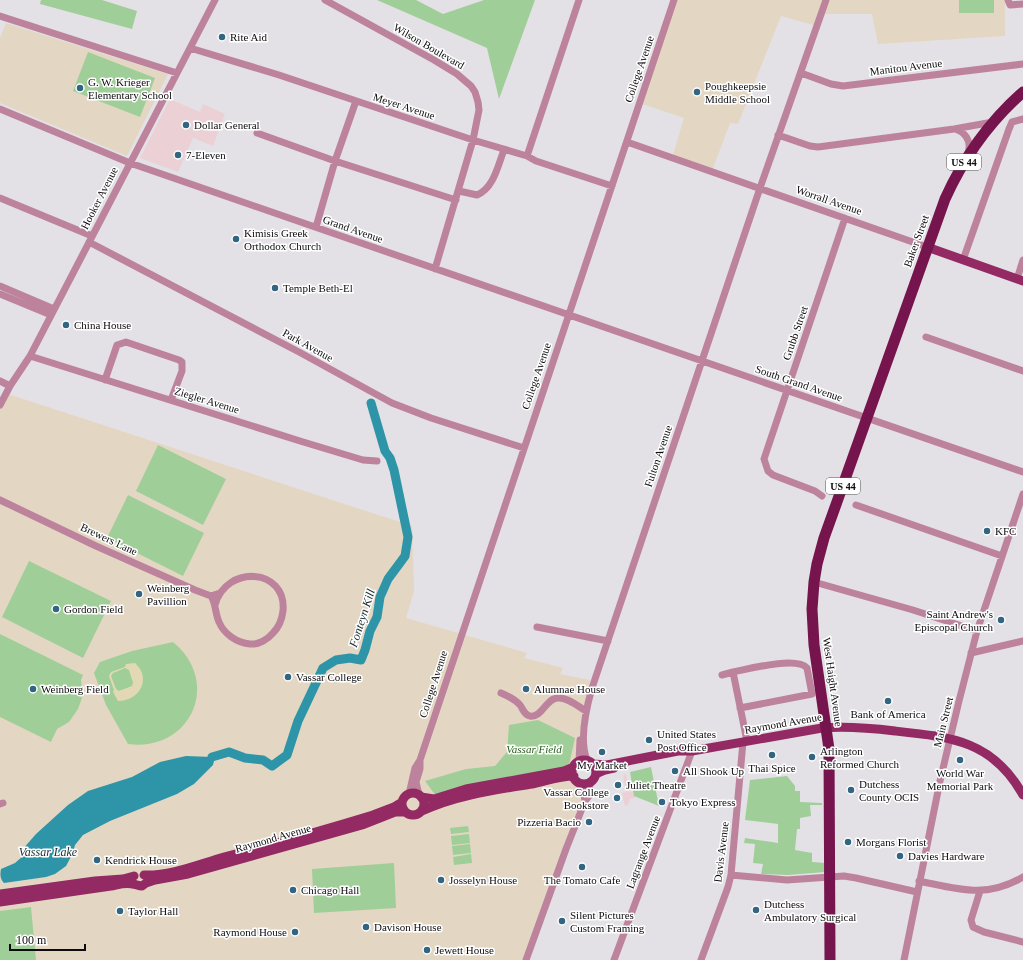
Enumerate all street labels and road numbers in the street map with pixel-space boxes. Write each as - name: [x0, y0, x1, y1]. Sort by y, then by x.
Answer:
- street label: Wilson Boulevard: [391, 21, 467, 71]
- street label: College Avenue: [622, 34, 656, 104]
- street label: Manitou Avenue: [869, 57, 943, 77]
- street label: Meyer Avenue: [372, 90, 437, 122]
- road number: US 44: [947, 154, 981, 170]
- street label: Hooker Avenue: [78, 165, 120, 231]
- street label: Worrall Avenue: [794, 183, 864, 217]
- street label: Grand Avenue: [321, 213, 385, 245]
- street label: Baker Street: [901, 213, 931, 269]
- street label: Grubb Street: [780, 304, 810, 362]
- street label: Park Avenue: [281, 326, 335, 364]
- street label: College Avenue: [519, 341, 553, 411]
- street label: South Grand Avenue: [754, 362, 844, 404]
- street label: Ziegler Avenue: [173, 384, 241, 416]
- street label: Fulton Avenue: [642, 424, 674, 488]
- road number: US 44: [826, 478, 860, 494]
- street label: Brewers Lane: [79, 521, 139, 557]
- street label: West Haight Avenue: [821, 637, 845, 727]
- street label: College Avenue: [417, 649, 450, 719]
- street label: Main Street: [931, 695, 955, 749]
- street label: Raymond Avenue: [743, 710, 823, 736]
- street label: Lagrange Avenue: [624, 814, 662, 890]
- street label: Raymond Avenue: [234, 821, 312, 855]
- street label: Davis Avenue: [711, 821, 731, 883]

